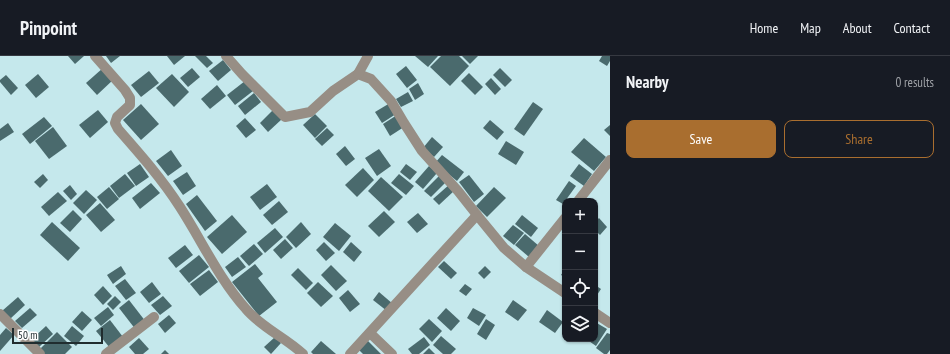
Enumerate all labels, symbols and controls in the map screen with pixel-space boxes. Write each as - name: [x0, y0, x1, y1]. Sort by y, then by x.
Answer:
- text: Pinpoint: [20, 16, 77, 40]
- text: Home: [750, 19, 778, 37]
- text: Map: [800, 19, 821, 37]
- text: About: [843, 19, 872, 37]
- text: Contact: [894, 19, 930, 37]
- text: Nearby: [626, 71, 669, 93]
- text: 0 results: [895, 74, 934, 91]
- button: Save: [626, 120, 776, 158]
- button: Share: [784, 120, 934, 158]
- map controls: [562, 198, 598, 342]
- button: +: [562, 198, 598, 234]
- button: −: [562, 234, 598, 270]
- button: locate: [562, 270, 598, 306]
- button: layers: [562, 306, 598, 342]
- scale bar: [12, 326, 103, 345]
- text: 50 m: [18, 328, 37, 342]

